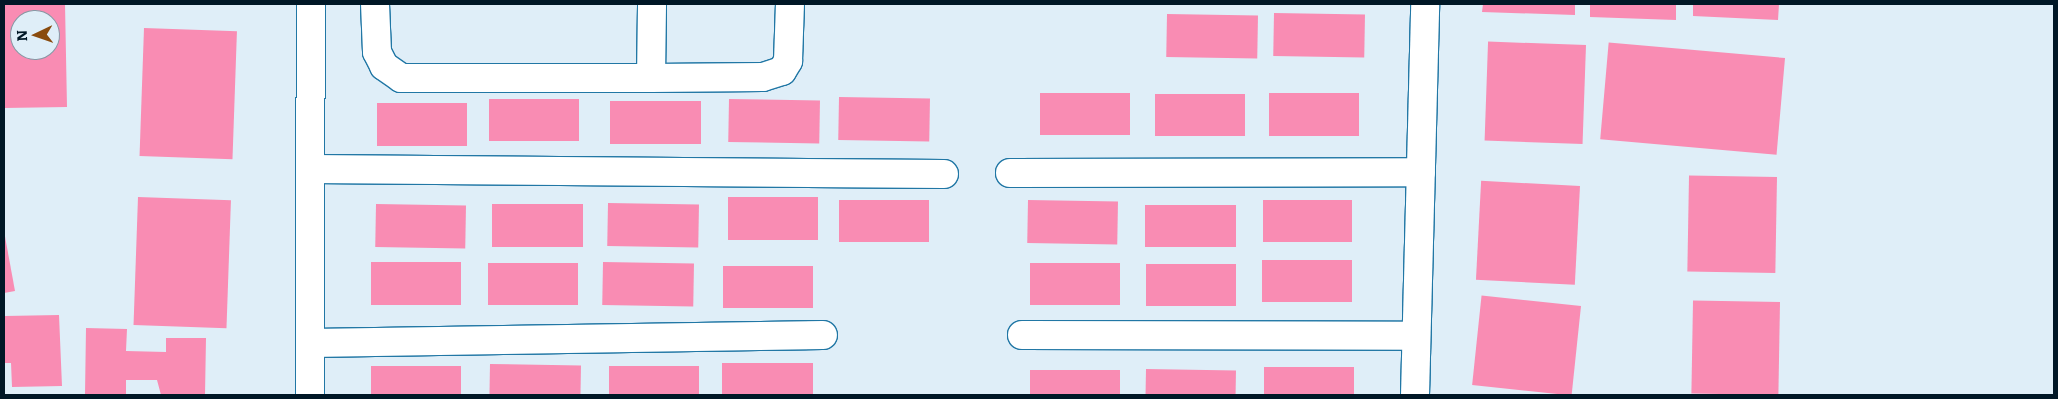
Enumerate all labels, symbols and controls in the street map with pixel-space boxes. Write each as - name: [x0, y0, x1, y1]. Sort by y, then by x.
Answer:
- north arrow: [10, 10, 60, 60]
- text: N: [11, 29, 31, 42]

